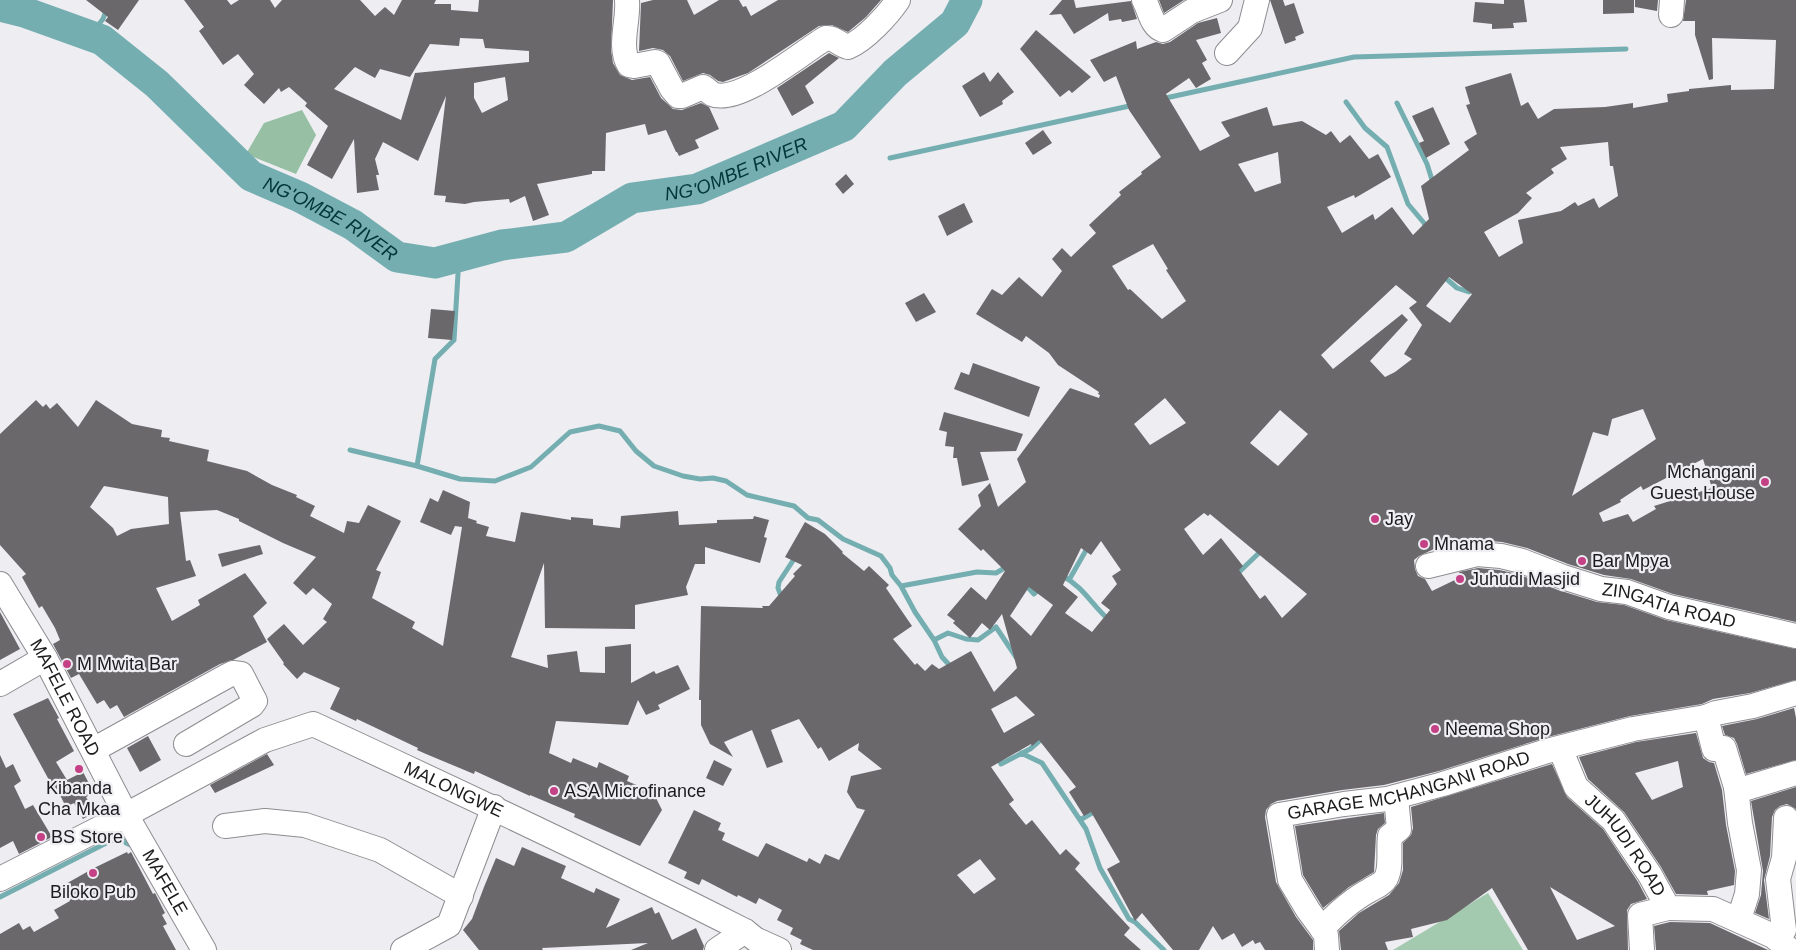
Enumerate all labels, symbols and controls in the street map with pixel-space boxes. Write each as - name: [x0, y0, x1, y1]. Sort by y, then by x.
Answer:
- water label: NG'OMBE RIVER: [663, 132, 811, 204]
- water label: NG'OMBE RIVER: [260, 172, 402, 265]
- place label: Mchangani Guest House: [1650, 462, 1755, 503]
- marker: Mchangani Guest House: [1759, 476, 1771, 488]
- place label: Jay: [1385, 509, 1413, 529]
- marker: Jay: [1369, 513, 1381, 525]
- place label: Mnama: [1434, 534, 1495, 554]
- marker: Mnama: [1418, 538, 1430, 550]
- place label: Bar Mpya: [1592, 551, 1670, 571]
- marker: Bar Mpya: [1576, 555, 1588, 567]
- place label: Juhudi Masjid: [1470, 569, 1580, 589]
- marker: Juhudi Masjid: [1454, 573, 1466, 585]
- street label: ZINGATIA ROAD: [1601, 579, 1738, 632]
- street label: MAFELE ROAD: [26, 636, 104, 759]
- place label: M Mwita Bar: [77, 654, 177, 674]
- marker: M Mwita Bar: [61, 658, 73, 670]
- place label: Neema Shop: [1445, 719, 1550, 739]
- marker: Neema Shop: [1429, 723, 1441, 735]
- street label: GARAGE MCHANGANI ROAD: [1286, 747, 1532, 823]
- street label: MALONGWE: [401, 758, 506, 821]
- marker: Kibanda Cha Mkaa: [73, 763, 85, 775]
- place label: Kibanda Cha Mkaa: [38, 778, 121, 819]
- place label: ASA Microfinance: [564, 781, 706, 801]
- marker: ASA Microfinance: [548, 785, 560, 797]
- street label: JUHUDI ROAD: [1581, 790, 1670, 900]
- place label: BS Store: [51, 827, 123, 847]
- marker: BS Store: [35, 831, 47, 843]
- street label: MAFELE: [138, 846, 192, 919]
- marker: Biloko Pub: [87, 867, 99, 879]
- place label: Biloko Pub: [50, 882, 136, 902]

